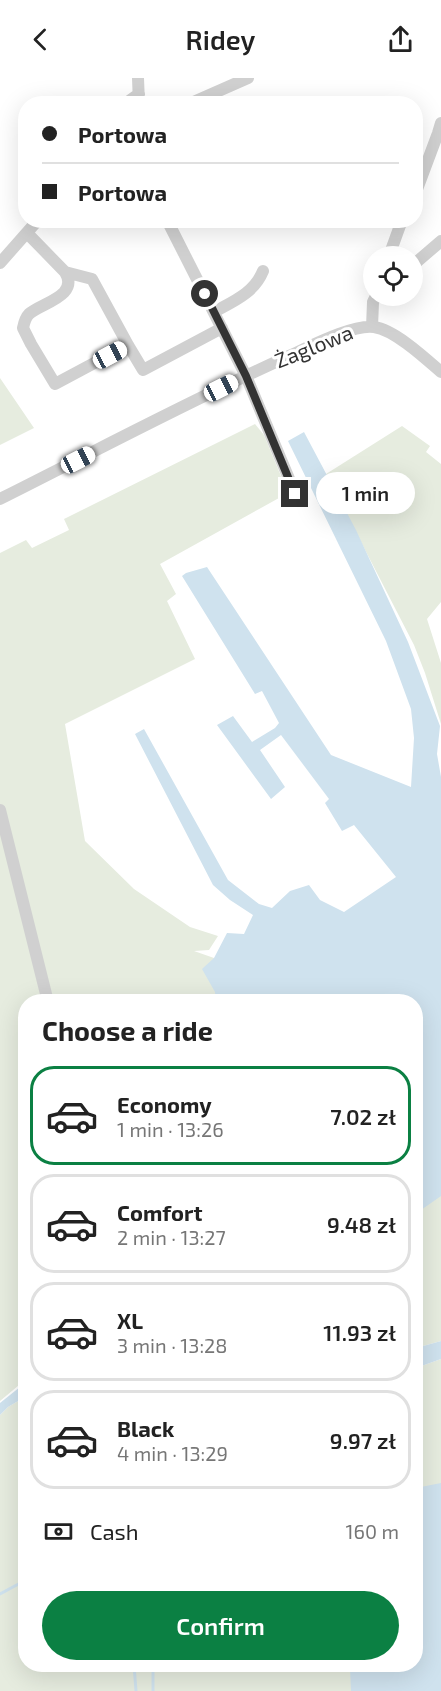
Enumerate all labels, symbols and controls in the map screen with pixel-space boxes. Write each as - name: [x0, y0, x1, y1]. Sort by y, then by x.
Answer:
- icon: back: [24, 23, 57, 56]
- text: Ridey: [186, 23, 255, 55]
- icon: share: [384, 23, 417, 56]
- text: Portowa: [78, 121, 167, 147]
- text: Portowa: [78, 179, 167, 205]
- map controls: [363, 246, 423, 306]
- button: locate: [363, 246, 423, 306]
- route start: [191, 280, 218, 307]
- street label: Żaglowa: [271, 319, 356, 373]
- car: [90, 339, 130, 371]
- car: [201, 372, 241, 404]
- car: [58, 444, 98, 476]
- callout: 1 min: [316, 473, 415, 515]
- route end: [281, 480, 308, 507]
- text: 1 min: [342, 481, 389, 505]
- text: Choose a ride: [42, 1014, 213, 1046]
- icon: car: [45, 1089, 99, 1143]
- text: Economy: [117, 1091, 212, 1117]
- text: 7.02 zł: [330, 1103, 396, 1129]
- text: 1 min · 13:26: [117, 1117, 224, 1141]
- icon: car: [45, 1197, 99, 1251]
- text: Comfort: [117, 1199, 202, 1225]
- text: 9.48 zł: [327, 1211, 396, 1237]
- text: 2 min · 13:27: [117, 1225, 226, 1249]
- icon: car: [45, 1305, 99, 1359]
- text: XL: [117, 1307, 143, 1333]
- text: 11.93 zł: [323, 1319, 396, 1345]
- text: 3 min · 13:28: [117, 1333, 228, 1357]
- icon: car: [45, 1413, 99, 1467]
- text: Black: [117, 1415, 174, 1441]
- text: 9.97 zł: [330, 1427, 396, 1453]
- text: 4 min · 13:29: [117, 1441, 228, 1465]
- icon: cash: [42, 1515, 75, 1548]
- text: Cash: [90, 1518, 139, 1544]
- text: 160 m: [346, 1519, 399, 1543]
- button: Confirm: [42, 1591, 399, 1660]

